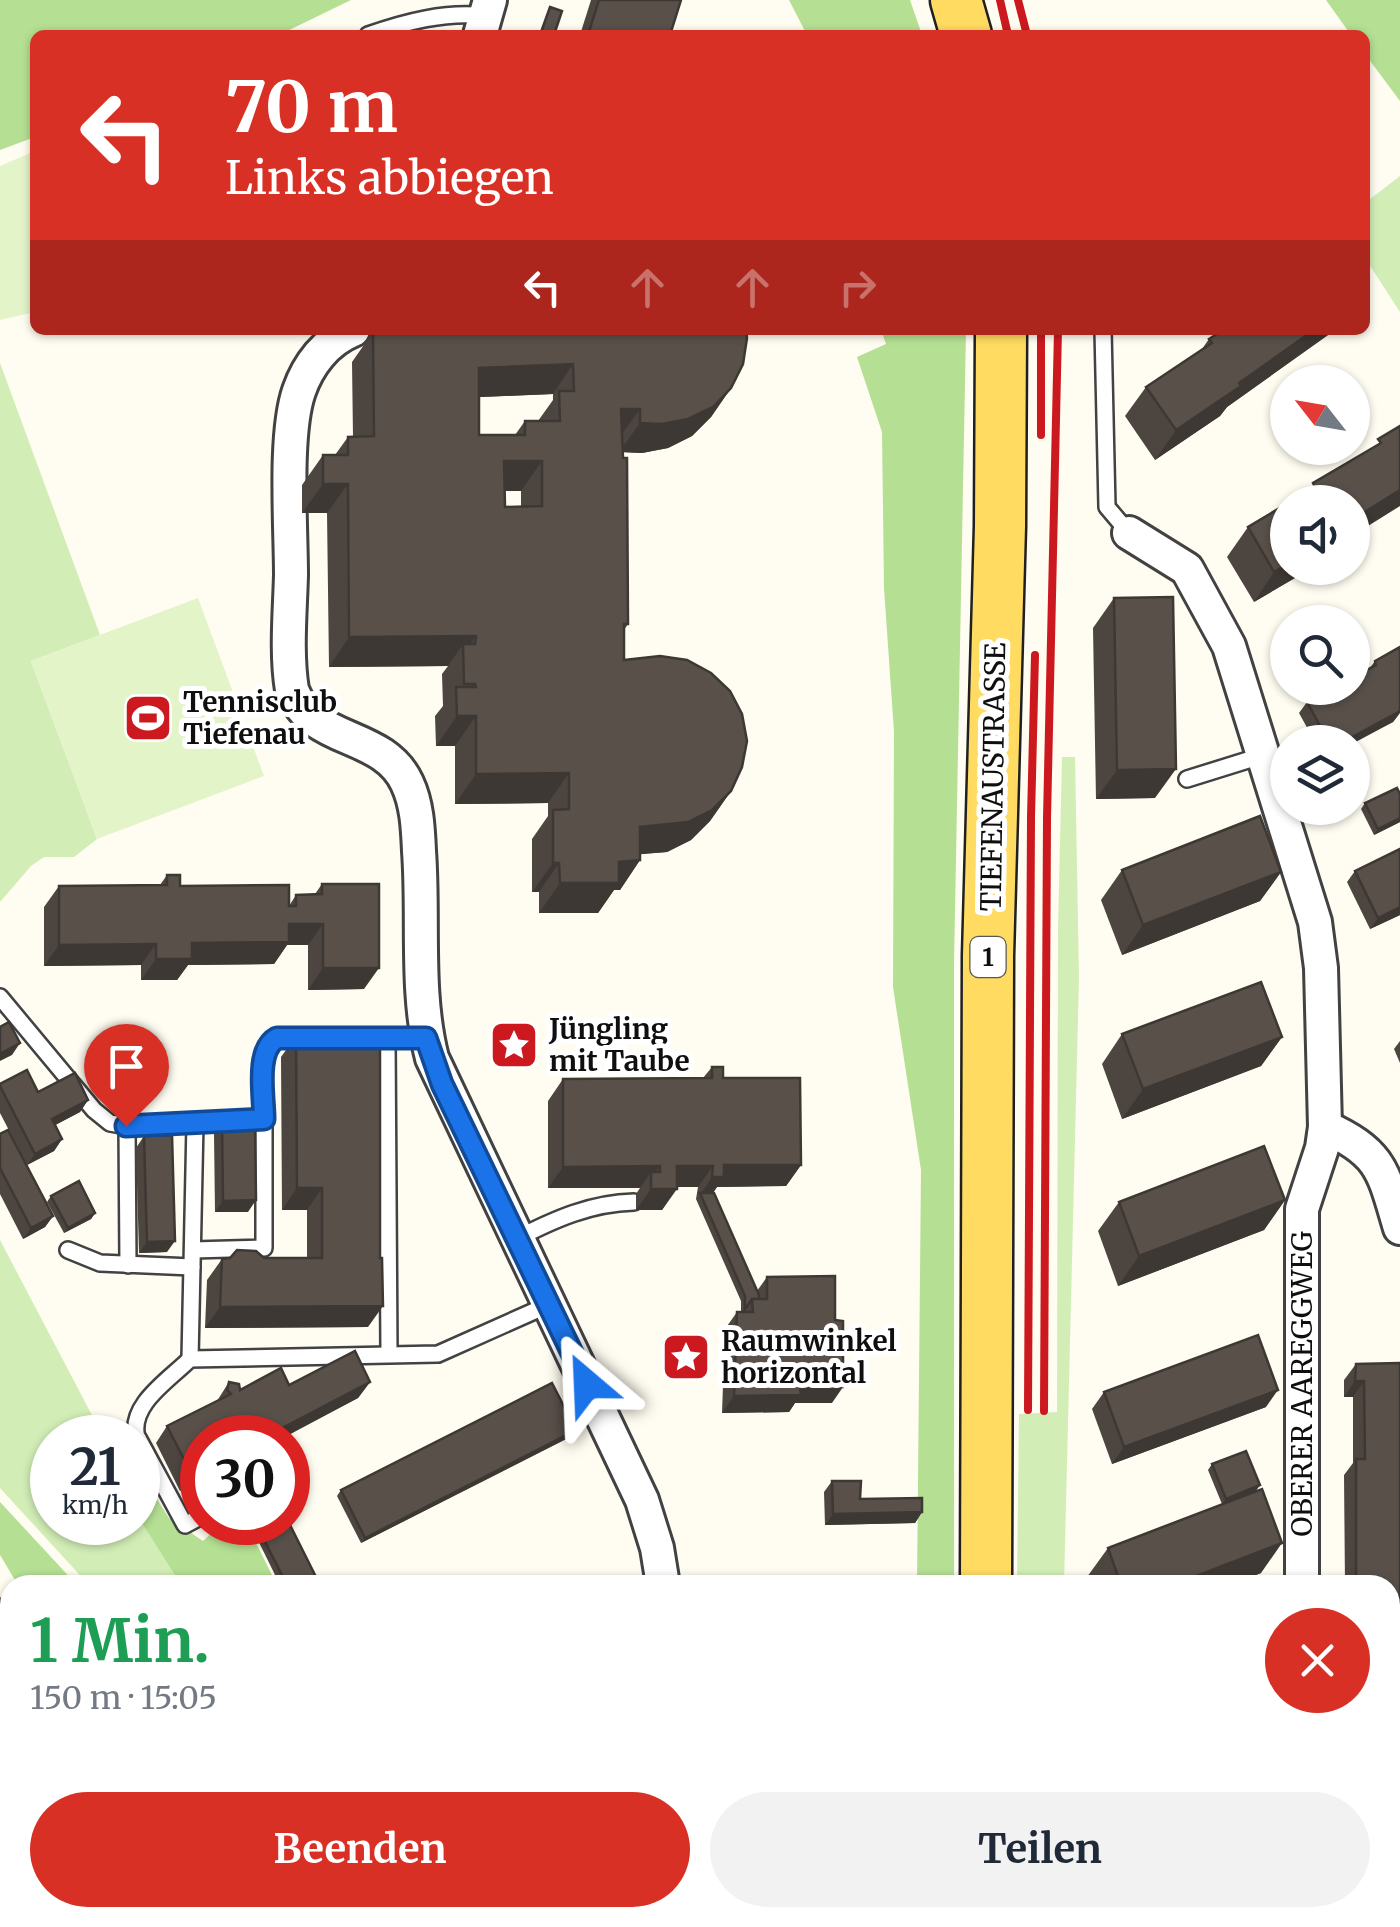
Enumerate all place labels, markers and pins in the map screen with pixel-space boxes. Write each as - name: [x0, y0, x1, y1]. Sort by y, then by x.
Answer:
- place label: Tennisclub Tiefenau: [183, 684, 337, 752]
- sports icon: Tennisclub Tiefenau: [122, 692, 174, 744]
- place label: Jüngling mit Taube: [548, 1011, 690, 1079]
- place icon: Jüngling mit Taube: [488, 1019, 540, 1071]
- pin: [84, 1024, 169, 1127]
- place label: Raumwinkel horizontal: [721, 1323, 897, 1391]
- place icon: Raumwinkel horizontal: [660, 1331, 712, 1383]

